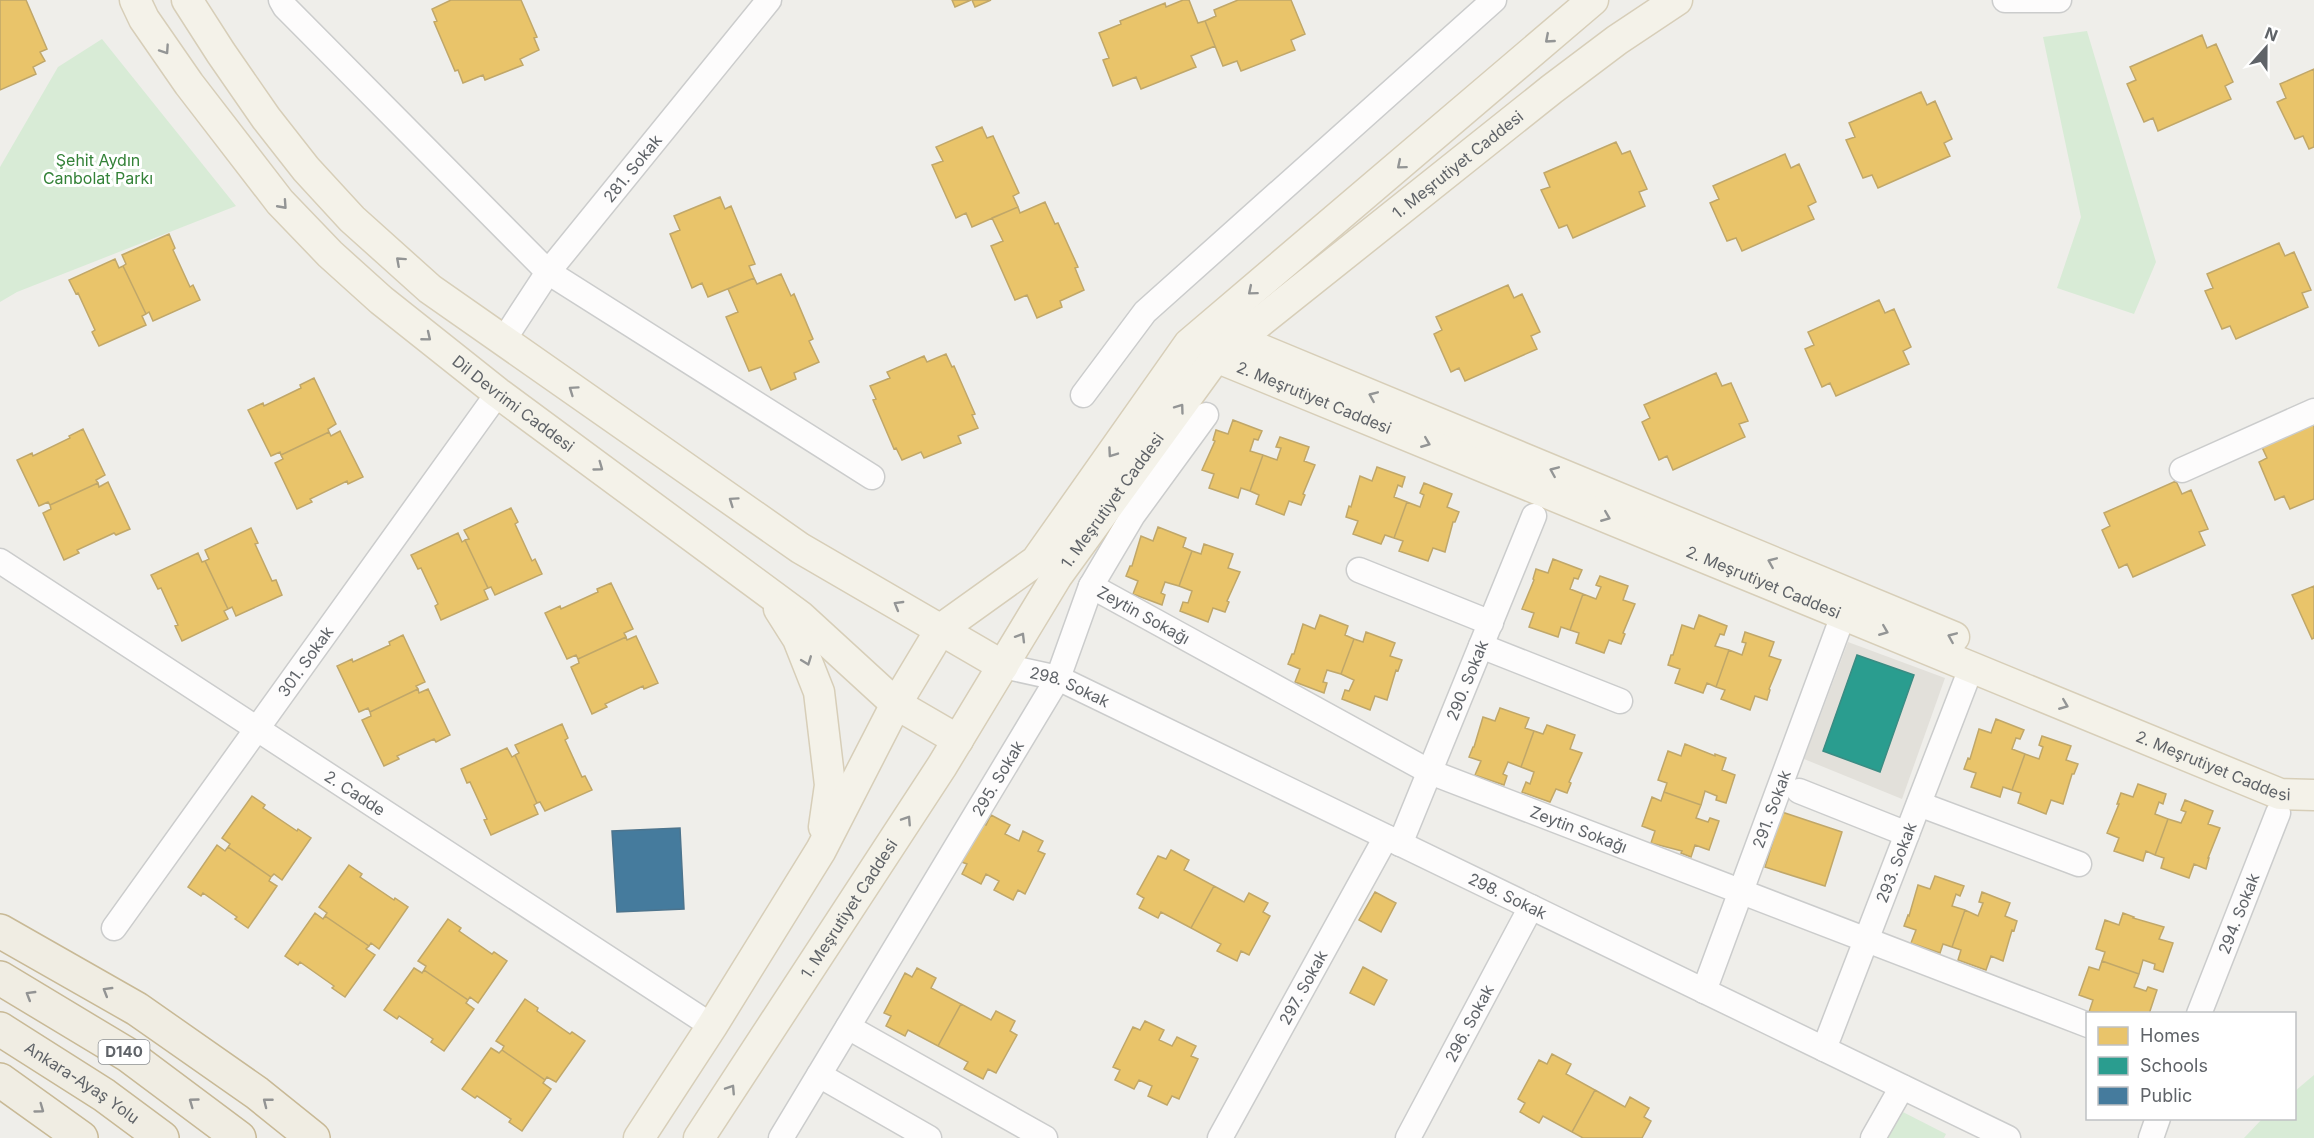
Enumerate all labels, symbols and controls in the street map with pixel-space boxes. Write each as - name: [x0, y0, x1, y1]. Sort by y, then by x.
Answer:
- north arrow: [2236, 18, 2296, 78]
- text: N: [2262, 22, 2281, 46]
- one-way arrow: [1545, 32, 1556, 43]
- one-way arrow: [158, 43, 169, 54]
- street label: 1. Meşrutiyet Caddesi: [1388, 106, 1527, 223]
- street label: 281. Sokak: [599, 130, 666, 206]
- park label: Şehit Aydın Canbolat Parkı: [43, 150, 153, 188]
- one-way arrow: [1397, 158, 1408, 169]
- one-way arrow: [276, 198, 287, 209]
- one-way arrow: [396, 257, 406, 268]
- one-way arrow: [1248, 284, 1259, 295]
- one-way arrow: [420, 329, 431, 340]
- street label: Dil Devrimi Caddesi: [448, 351, 578, 456]
- street label: 2. Meşrutiyet Caddesi: [1234, 357, 1394, 438]
- one-way arrow: [569, 386, 580, 397]
- one-way arrow: [1369, 391, 1380, 403]
- one-way arrow: [1173, 403, 1184, 414]
- street label: 1. Meşrutiyet Caddesi: [1056, 429, 1168, 572]
- one-way arrow: [1420, 436, 1431, 448]
- one-way arrow: [1108, 447, 1119, 458]
- one-way arrow: [592, 460, 603, 471]
- one-way arrow: [1549, 466, 1560, 478]
- one-way arrow: [729, 497, 740, 508]
- one-way arrow: [1600, 510, 1611, 522]
- street label: 2. Meşrutiyet Caddesi: [1683, 541, 1844, 623]
- one-way arrow: [1768, 557, 1779, 569]
- street label: Zeytin Sokağı: [1094, 581, 1193, 648]
- one-way arrow: [894, 600, 904, 612]
- street label: 301. Sokak: [273, 622, 337, 701]
- one-way arrow: [1878, 624, 1889, 636]
- one-way arrow: [1948, 632, 1959, 644]
- one-way arrow: [1013, 633, 1025, 643]
- street label: 290. Sokak: [1442, 637, 1492, 723]
- one-way arrow: [800, 655, 812, 666]
- street label: 298. Sokak: [1028, 662, 1113, 712]
- one-way arrow: [2058, 698, 2069, 710]
- street label: 2. Meşrutiyet Caddesi: [2133, 726, 2291, 804]
- street label: 295. Sokak: [967, 737, 1028, 820]
- street label: 2. Cadde: [321, 766, 389, 820]
- street label: 291. Sokak: [1748, 767, 1795, 851]
- street label: Zeytin Sokağı: [1527, 801, 1630, 857]
- one-way arrow: [899, 816, 911, 826]
- street label: 293. Sokak: [1871, 819, 1921, 906]
- street label: 1. Meşrutiyet Caddesi: [796, 835, 902, 982]
- street label: 298. Sokak: [1465, 868, 1550, 923]
- street label: 294. Sokak: [2214, 870, 2263, 957]
- street label: 297. Sokak: [1275, 946, 1332, 1028]
- street label: 296. Sokak: [1440, 981, 1498, 1065]
- one-way arrow: [103, 987, 113, 999]
- one-way arrow: [26, 991, 36, 1003]
- legend: [2086, 1012, 2296, 1120]
- text: Homes: [2140, 1025, 2200, 1046]
- street label: Ankara-Ayaş Yolu: [21, 1037, 143, 1128]
- road number: D140: [98, 1040, 150, 1064]
- text: Schools: [2140, 1055, 2208, 1076]
- one-way arrow: [724, 1085, 736, 1095]
- text: Public: [2140, 1085, 2192, 1106]
- one-way arrow: [189, 1098, 200, 1109]
- one-way arrow: [263, 1098, 274, 1109]
- one-way arrow: [34, 1102, 45, 1113]

